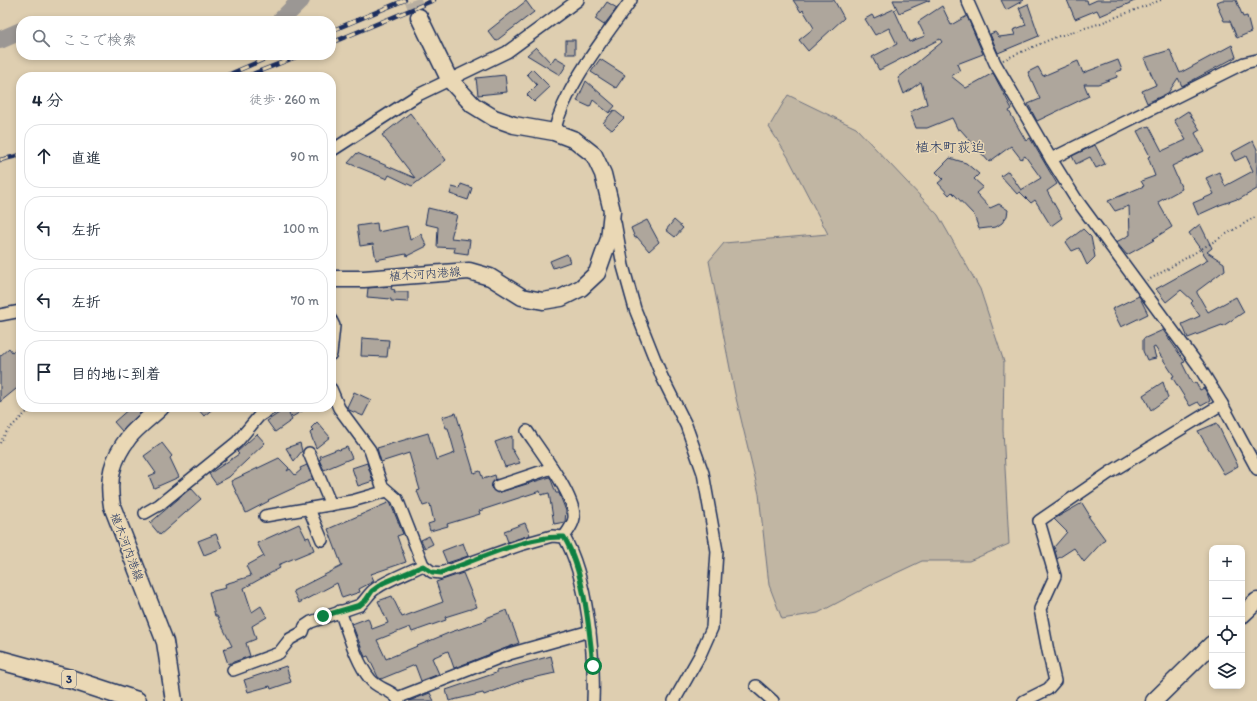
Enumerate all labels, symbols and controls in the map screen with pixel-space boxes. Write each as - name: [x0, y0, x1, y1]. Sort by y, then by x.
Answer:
- search box: [16, 16, 336, 60]
- icon: search: [30, 27, 52, 49]
- text: ここで検索: [62, 31, 137, 49]
- text: 4 分: [32, 90, 63, 110]
- text: 徒歩 · 260 m: [249, 92, 320, 107]
- district label: 植木町荻迫: [915, 139, 985, 156]
- icon: ahead: [33, 145, 55, 167]
- text: 直進: [71, 149, 101, 167]
- text: 90 m: [290, 149, 319, 164]
- icon: left: [33, 217, 55, 239]
- text: 左折: [71, 221, 101, 239]
- text: 100 m: [283, 221, 319, 236]
- street label: 植木河内港線: [389, 265, 461, 283]
- icon: left: [33, 289, 55, 311]
- text: 左折: [71, 293, 101, 311]
- text: 70 m: [291, 293, 319, 308]
- icon: arrive: [33, 361, 55, 383]
- text: 目的地に到着: [71, 365, 161, 383]
- street label: 植木河内港線: [108, 511, 146, 583]
- map controls: [1209, 545, 1245, 689]
- button: +: [1209, 545, 1245, 581]
- button: −: [1209, 581, 1245, 617]
- route end: [314, 607, 332, 625]
- button: locate: [1209, 617, 1245, 653]
- button: layers: [1209, 653, 1245, 689]
- route start: [584, 657, 602, 675]
- road number: 3: [62, 670, 76, 688]

